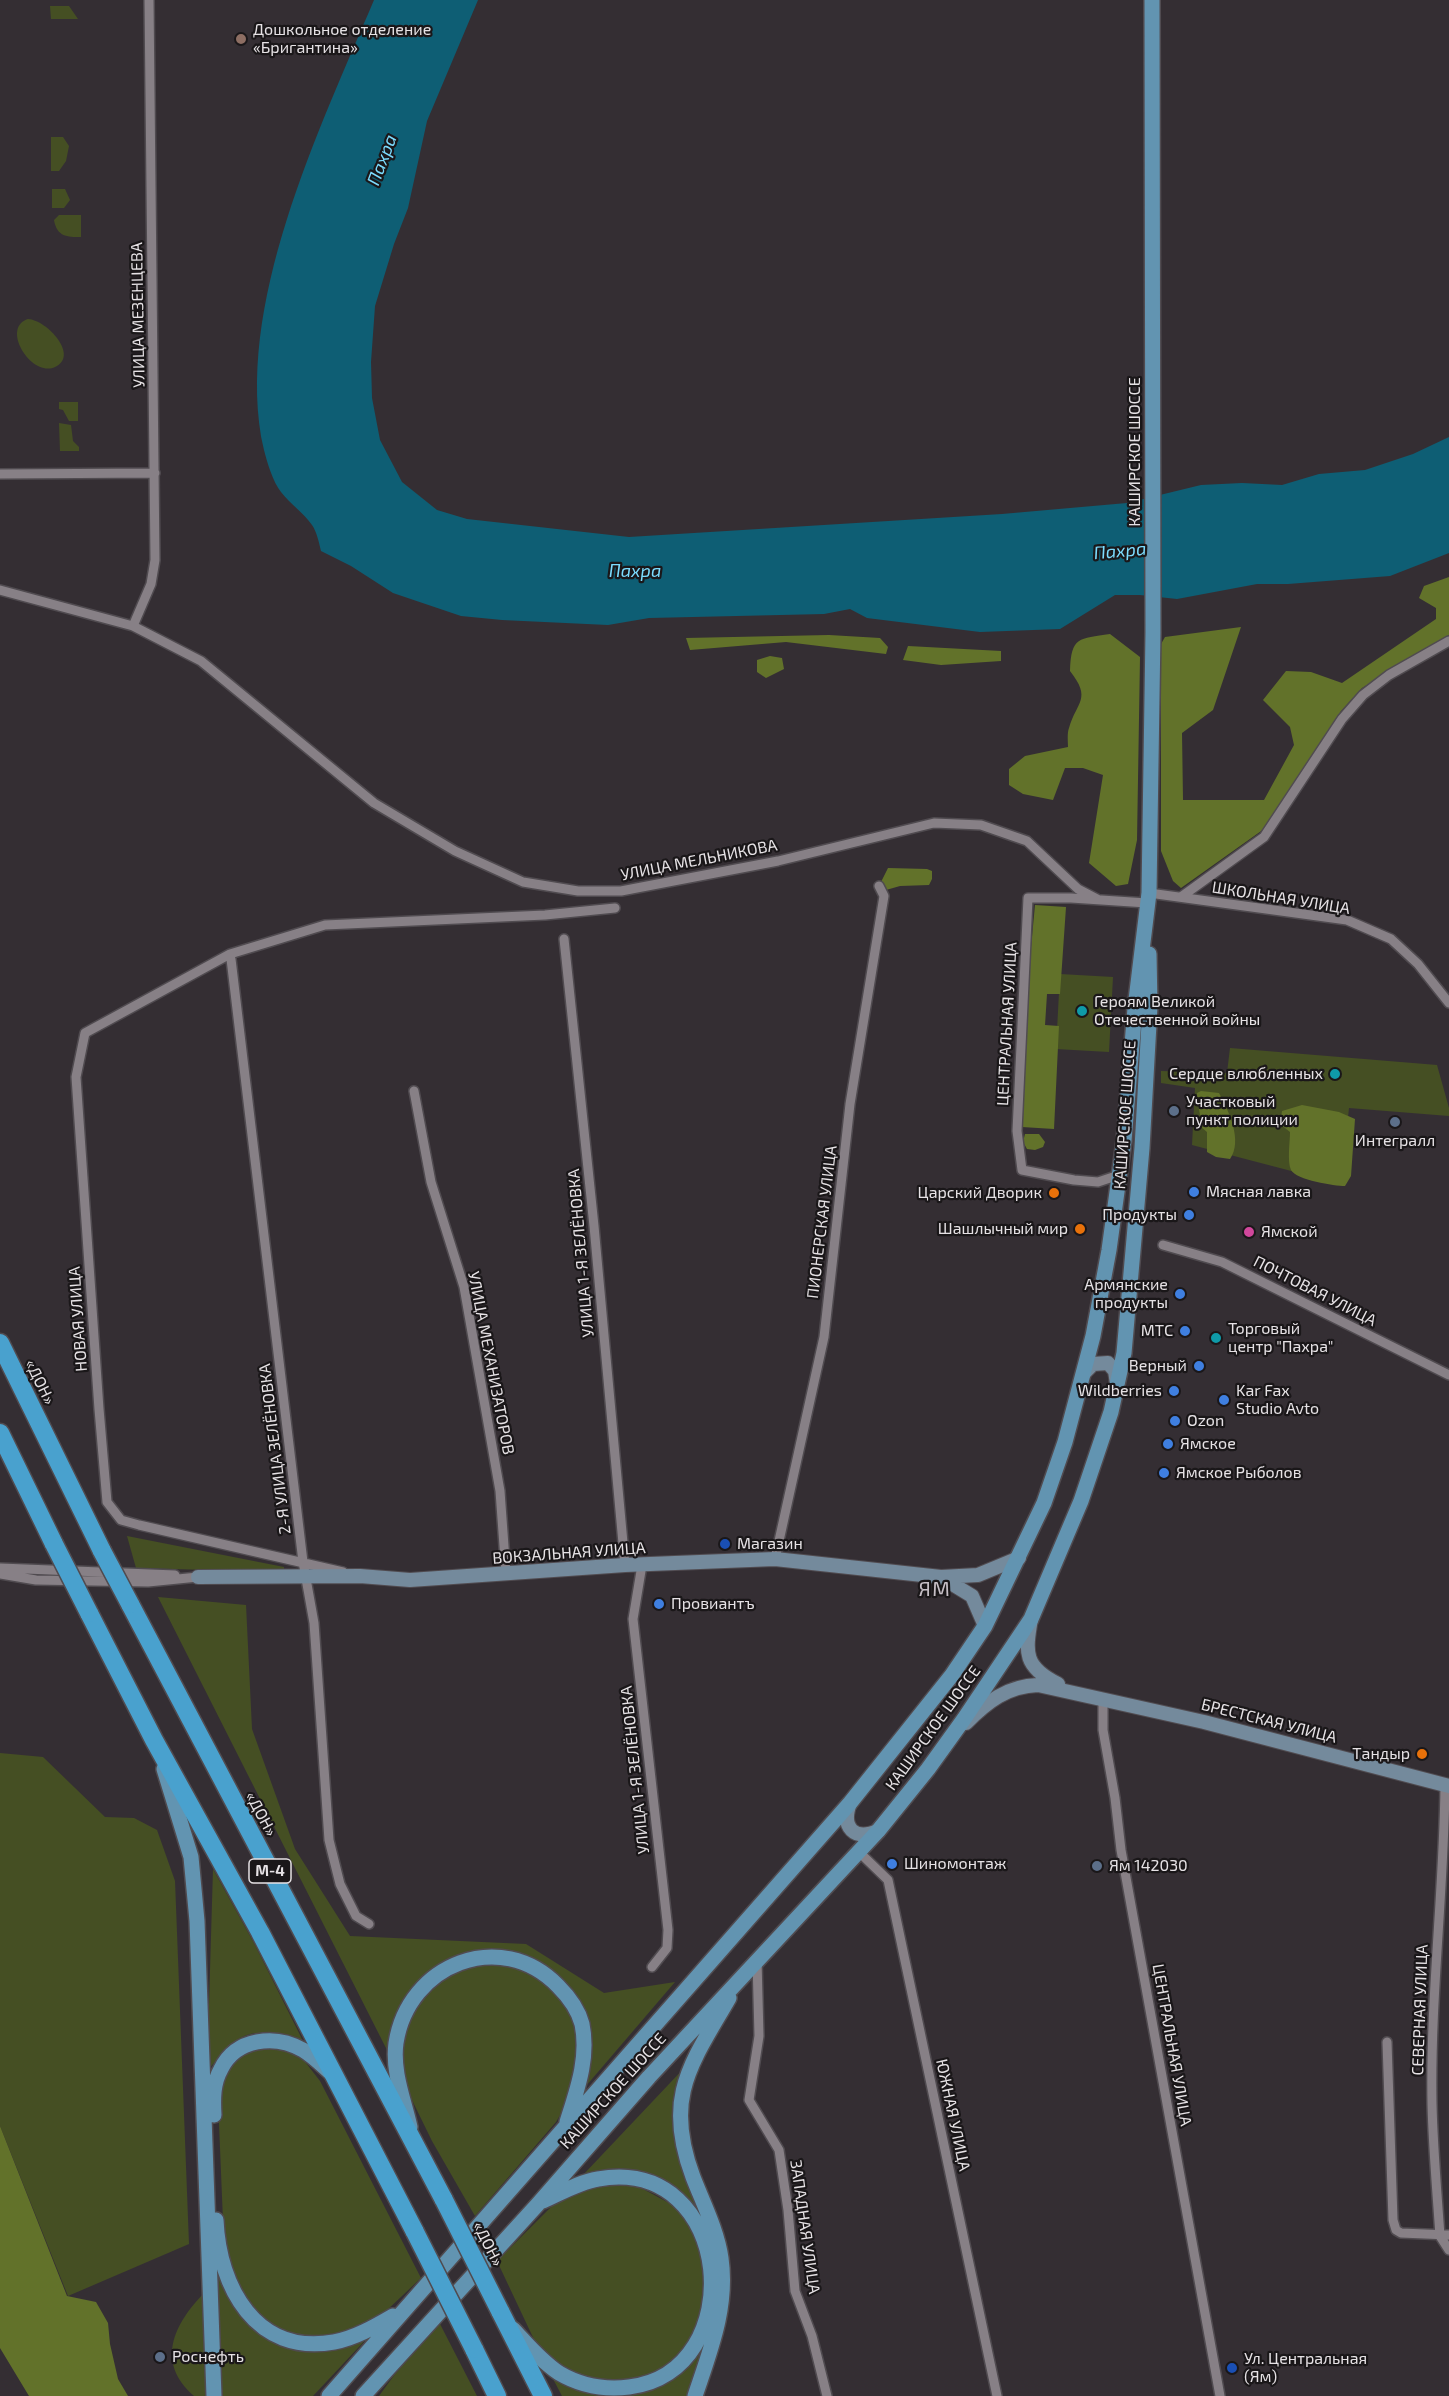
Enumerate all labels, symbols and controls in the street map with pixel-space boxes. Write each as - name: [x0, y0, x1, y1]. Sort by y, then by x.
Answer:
- place label: Дошкольное отделение «Бригантина»: [253, 20, 431, 58]
- marker: Дошкольное отделение «Бригантина»: [234, 32, 248, 46]
- water label: Пахра: [362, 132, 402, 188]
- street label: УЛИЦА МЕЗЕНЦЕВА: [127, 242, 149, 388]
- street label: КАШИРСКОЕ ШОССЕ: [1125, 377, 1145, 527]
- water label: Пахра: [1093, 538, 1147, 564]
- water label: Пахра: [609, 560, 661, 582]
- street label: УЛИЦА МЕЛЬНИКОВА: [619, 835, 779, 885]
- street label: ШКОЛЬНАЯ УЛИЦА: [1211, 878, 1351, 918]
- street label: ЦЕНТРАЛЬНАЯ УЛИЦА: [993, 942, 1021, 1106]
- place label: Героям Великой Отечественной войны: [1094, 992, 1260, 1030]
- marker: Героям Великой Отечественной войны: [1075, 1004, 1089, 1018]
- street label: КАШИРСКОЕ ШОССЕ: [1110, 1040, 1140, 1190]
- place label: Сердце влюбленных: [1169, 1064, 1323, 1084]
- marker: Сердце влюбленных: [1328, 1067, 1342, 1081]
- place label: Участковый пункт полиции: [1186, 1092, 1298, 1130]
- marker: Участковый пункт полиции: [1167, 1104, 1181, 1118]
- marker: Интегралл: [1388, 1115, 1402, 1129]
- place label: Интегралл: [1355, 1131, 1435, 1151]
- street label: ПИОНЕРСКАЯ УЛИЦА: [803, 1144, 841, 1300]
- street label: УЛИЦА 1-Я ЗЕЛЁНОВКА: [564, 1168, 598, 1338]
- place label: Мясная лавка: [1206, 1182, 1311, 1202]
- place label: Царский Дворик: [918, 1183, 1042, 1203]
- marker: Мясная лавка: [1187, 1185, 1201, 1199]
- marker: Царский Дворик: [1047, 1186, 1061, 1200]
- place label: Продукты: [1102, 1205, 1177, 1225]
- marker: Продукты: [1182, 1208, 1196, 1222]
- place label: Шашлычный мир: [938, 1219, 1068, 1239]
- marker: Шашлычный мир: [1073, 1222, 1087, 1236]
- place label: Ямской: [1261, 1222, 1318, 1242]
- marker: Ямской: [1242, 1225, 1256, 1239]
- street label: ПОЧТОВАЯ УЛИЦА: [1250, 1252, 1380, 1330]
- street label: НОВАЯ УЛИЦА: [65, 1266, 91, 1372]
- street label: УЛИЦА МЕХАНИЗАТОРОВ: [464, 1270, 518, 1456]
- place label: Армянские продукты: [1084, 1275, 1168, 1313]
- marker: Армянские продукты: [1173, 1287, 1187, 1301]
- place label: Торговый центр "Пахра": [1228, 1319, 1333, 1357]
- place label: МТС: [1141, 1321, 1173, 1341]
- marker: МТС: [1178, 1324, 1192, 1338]
- marker: Торговый центр "Пахра": [1209, 1331, 1223, 1345]
- street label: «ДОН»: [21, 1356, 59, 1408]
- place label: Верный: [1129, 1356, 1187, 1376]
- marker: Верный: [1192, 1359, 1206, 1373]
- street label: 2-Я УЛИЦА ЗЕЛЁНОВКА: [255, 1363, 295, 1535]
- place label: Wildberries: [1078, 1381, 1162, 1401]
- place label: Kar Fax Studio Avto: [1236, 1381, 1319, 1419]
- marker: Wildberries: [1167, 1384, 1181, 1398]
- marker: Kar Fax Studio Avto: [1217, 1393, 1231, 1407]
- place label: Ozon: [1187, 1411, 1224, 1431]
- marker: Ozon: [1168, 1414, 1182, 1428]
- place label: Ямское: [1180, 1434, 1236, 1454]
- marker: Ямское: [1161, 1437, 1175, 1451]
- place label: Ямское Рыболов: [1176, 1463, 1302, 1483]
- marker: Ямское Рыболов: [1157, 1466, 1171, 1480]
- place label: Магазин: [737, 1534, 803, 1554]
- marker: Магазин: [718, 1537, 732, 1551]
- street label: ВОКЗАЛЬНАЯ УЛИЦА: [492, 1538, 646, 1568]
- district label: ЯМ: [919, 1577, 951, 1601]
- place label: Провиантъ: [671, 1594, 755, 1614]
- marker: Провиантъ: [652, 1597, 666, 1611]
- street label: КАШИРСКОЕ ШОССЕ: [881, 1662, 985, 1794]
- street label: УЛИЦА 1-Я ЗЕЛЁНОВКА: [617, 1685, 653, 1855]
- street label: БРЕСТСКАЯ УЛИЦА: [1199, 1695, 1339, 1747]
- place label: Тандыр: [1352, 1744, 1410, 1764]
- marker: Тандыр: [1415, 1747, 1429, 1761]
- street label: «ДОН»: [241, 1788, 281, 1840]
- place label: Шиномонтаж: [904, 1854, 1006, 1874]
- place label: Ям 142030: [1109, 1856, 1188, 1876]
- marker: Шиномонтаж: [885, 1857, 899, 1871]
- road number: М-4: [249, 1859, 291, 1883]
- marker: Ям 142030: [1090, 1859, 1104, 1873]
- street label: СЕВЕРНАЯ УЛИЦА: [1408, 1944, 1432, 2076]
- street label: ЦЕНТРАЛЬНАЯ УЛИЦА: [1148, 1963, 1196, 2127]
- street label: КАШИРСКОЕ ШОССЕ: [556, 2029, 670, 2153]
- street label: ЮЖНАЯ УЛИЦА: [932, 2057, 974, 2173]
- street label: ЗАПАДНАЯ УЛИЦА: [786, 2159, 824, 2295]
- street label: «ДОН»: [469, 2218, 507, 2270]
- place label: Роснефть: [172, 2347, 244, 2367]
- place label: Ул. Центральная (Ям): [1244, 2349, 1367, 2387]
- marker: Роснефть: [153, 2350, 167, 2364]
- marker: Ул. Центральная (Ям): [1225, 2361, 1239, 2375]

